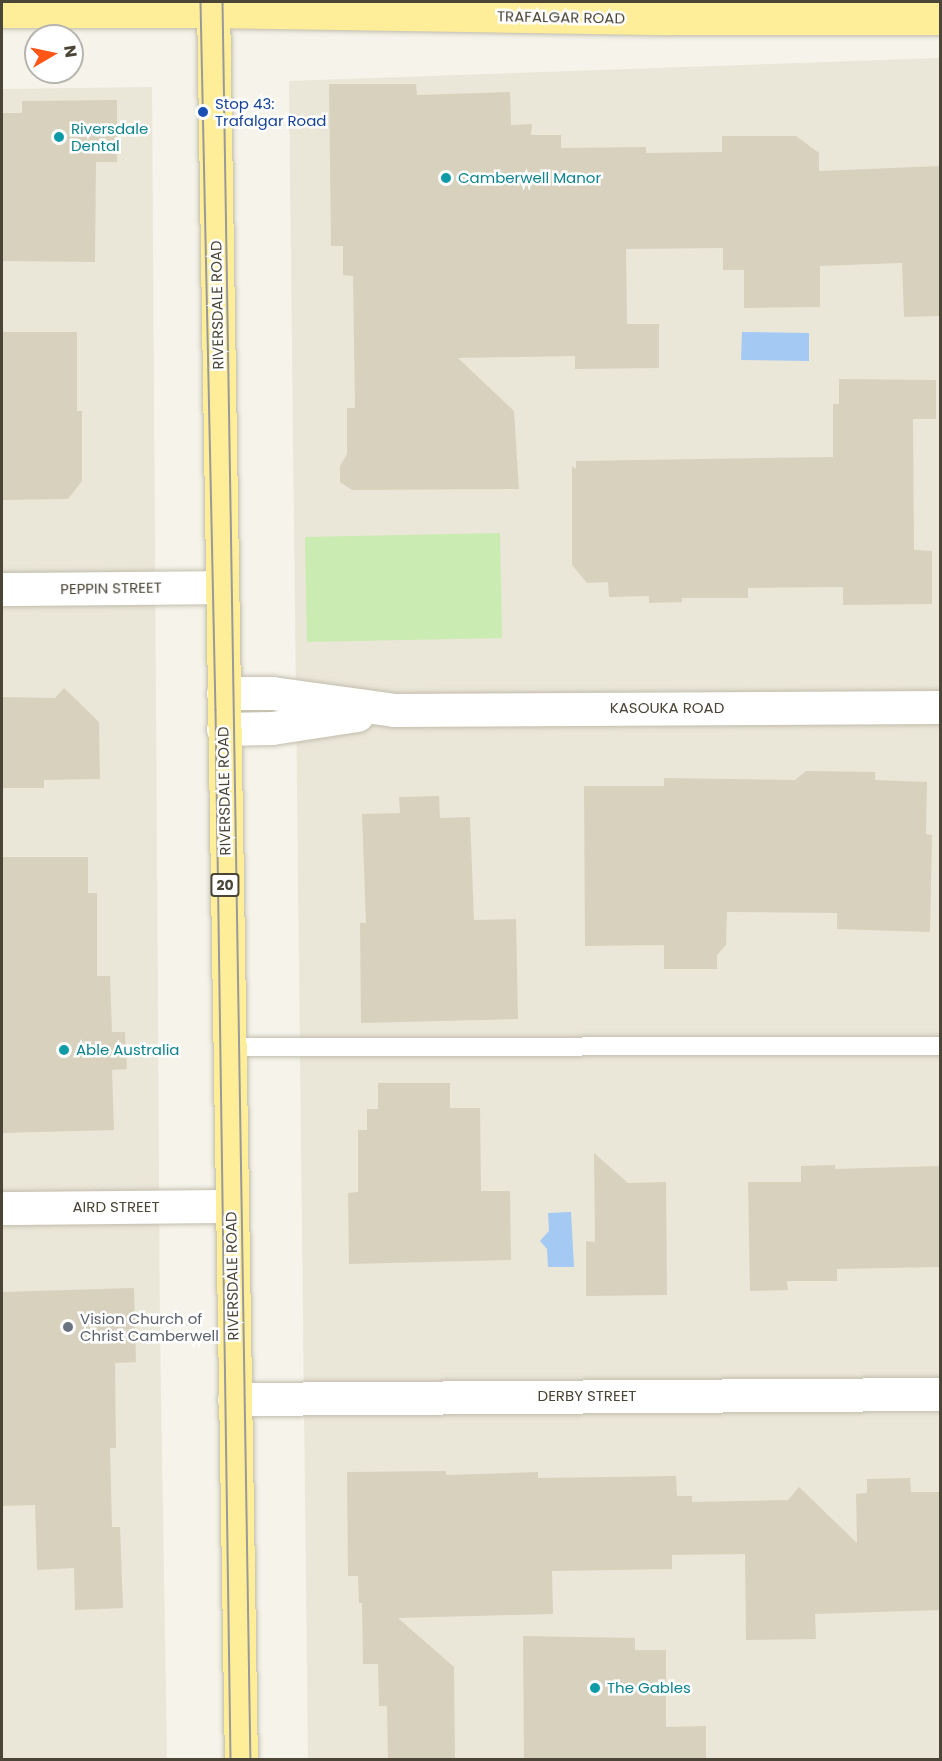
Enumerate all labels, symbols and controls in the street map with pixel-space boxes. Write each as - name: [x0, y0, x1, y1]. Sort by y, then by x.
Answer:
- street label: TRAFALGAR ROAD: [497, 7, 625, 27]
- north arrow: [24, 24, 84, 84]
- text: N: [58, 44, 83, 59]
- place label: Stop 43: Trafalgar Road: [215, 94, 326, 129]
- marker: Stop 43: Trafalgar Road: [196, 105, 210, 119]
- place label: Riversdale Dental: [71, 119, 148, 154]
- marker: Riversdale Dental: [52, 130, 66, 144]
- place label: Camberwell Manor: [458, 169, 601, 187]
- marker: Camberwell Manor: [439, 171, 453, 185]
- street label: RIVERSDALE ROAD: [207, 240, 227, 370]
- street label: PEPPIN STREET: [60, 578, 162, 598]
- street label: KASOUKA ROAD: [610, 699, 724, 717]
- street label: RIVERSDALE ROAD: [214, 726, 234, 856]
- road number: 20: [210, 874, 240, 896]
- place label: Able Australia: [76, 1041, 179, 1059]
- marker: Able Australia: [57, 1043, 71, 1057]
- street label: AIRD STREET: [72, 1198, 160, 1216]
- street label: RIVERSDALE ROAD: [222, 1211, 242, 1341]
- place label: Vision Church of Christ Camberwell: [80, 1309, 219, 1344]
- marker: Vision Church of Christ Camberwell: [61, 1320, 75, 1334]
- street label: DERBY STREET: [538, 1387, 636, 1405]
- place label: The Gables: [607, 1679, 691, 1697]
- marker: The Gables: [588, 1681, 602, 1695]

